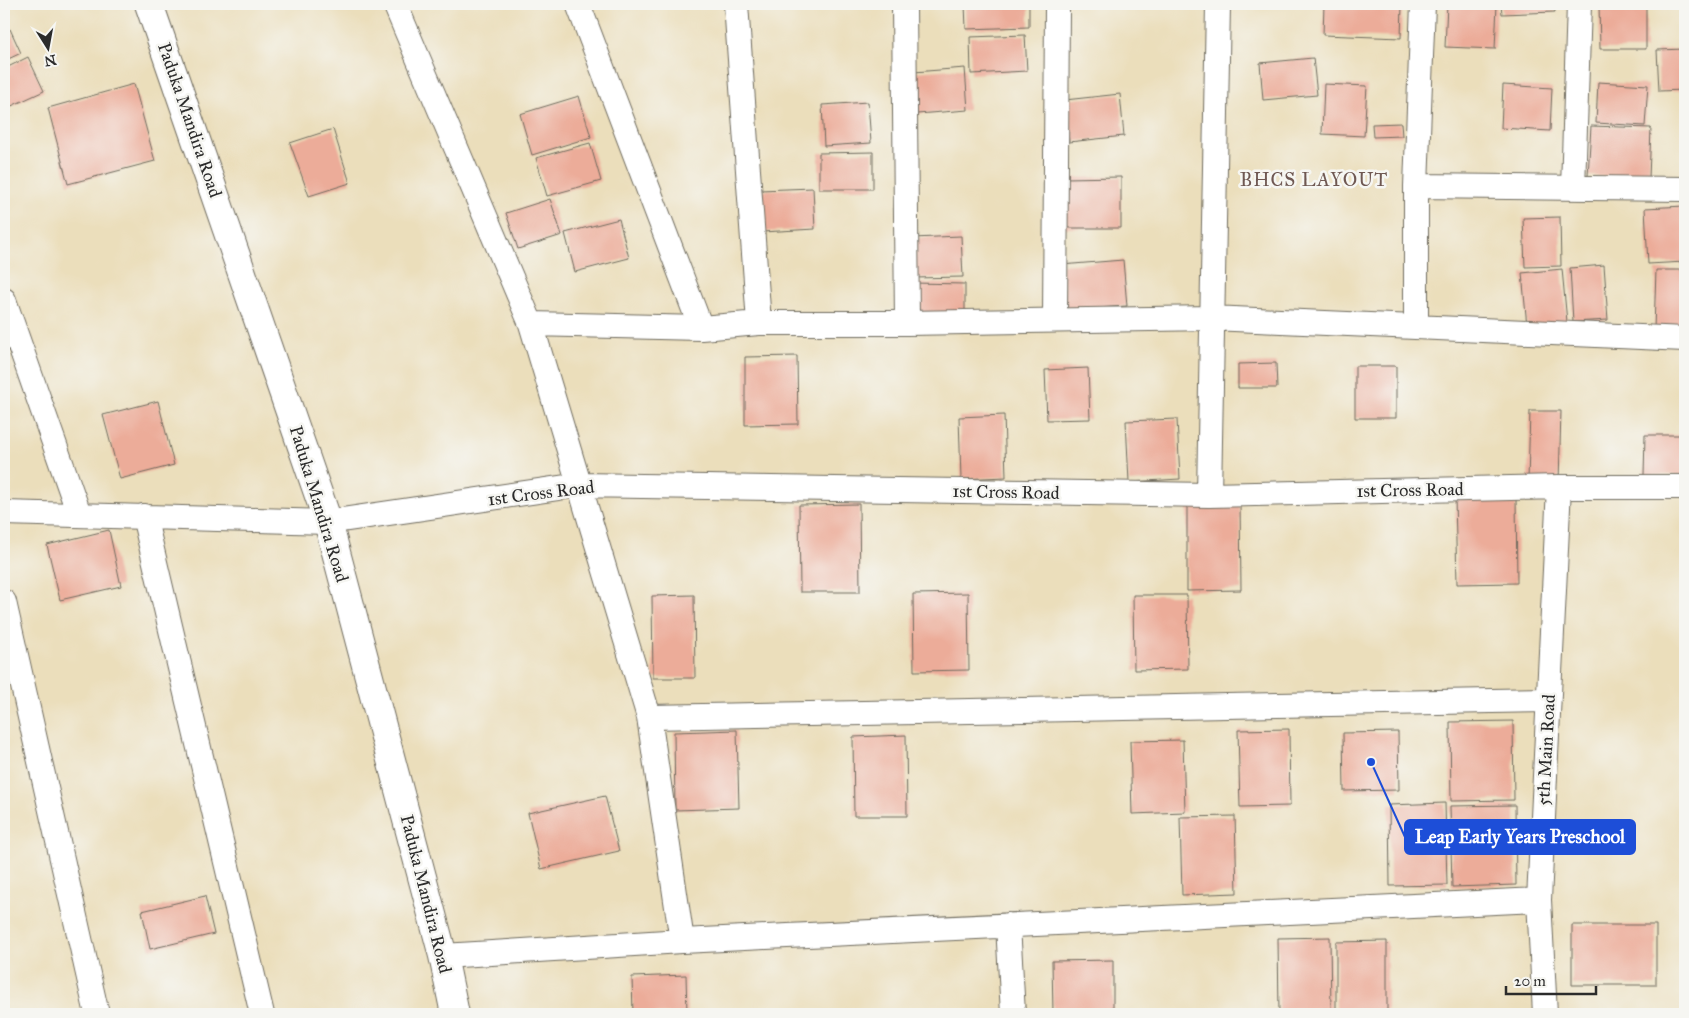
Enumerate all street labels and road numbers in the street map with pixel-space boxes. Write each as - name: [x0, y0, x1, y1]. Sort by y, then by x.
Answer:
- street label: Paduka Mandira Road: [153, 40, 227, 200]
- street label: Paduka Mandira Road: [285, 423, 353, 585]
- street label: 1st Cross Road: [486, 476, 596, 510]
- street label: 1st Cross Road: [1356, 478, 1464, 502]
- street label: 1st Cross Road: [952, 480, 1060, 504]
- street label: 5th Main Road: [1532, 694, 1560, 806]
- street label: Paduka Mandira Road: [396, 812, 456, 976]

